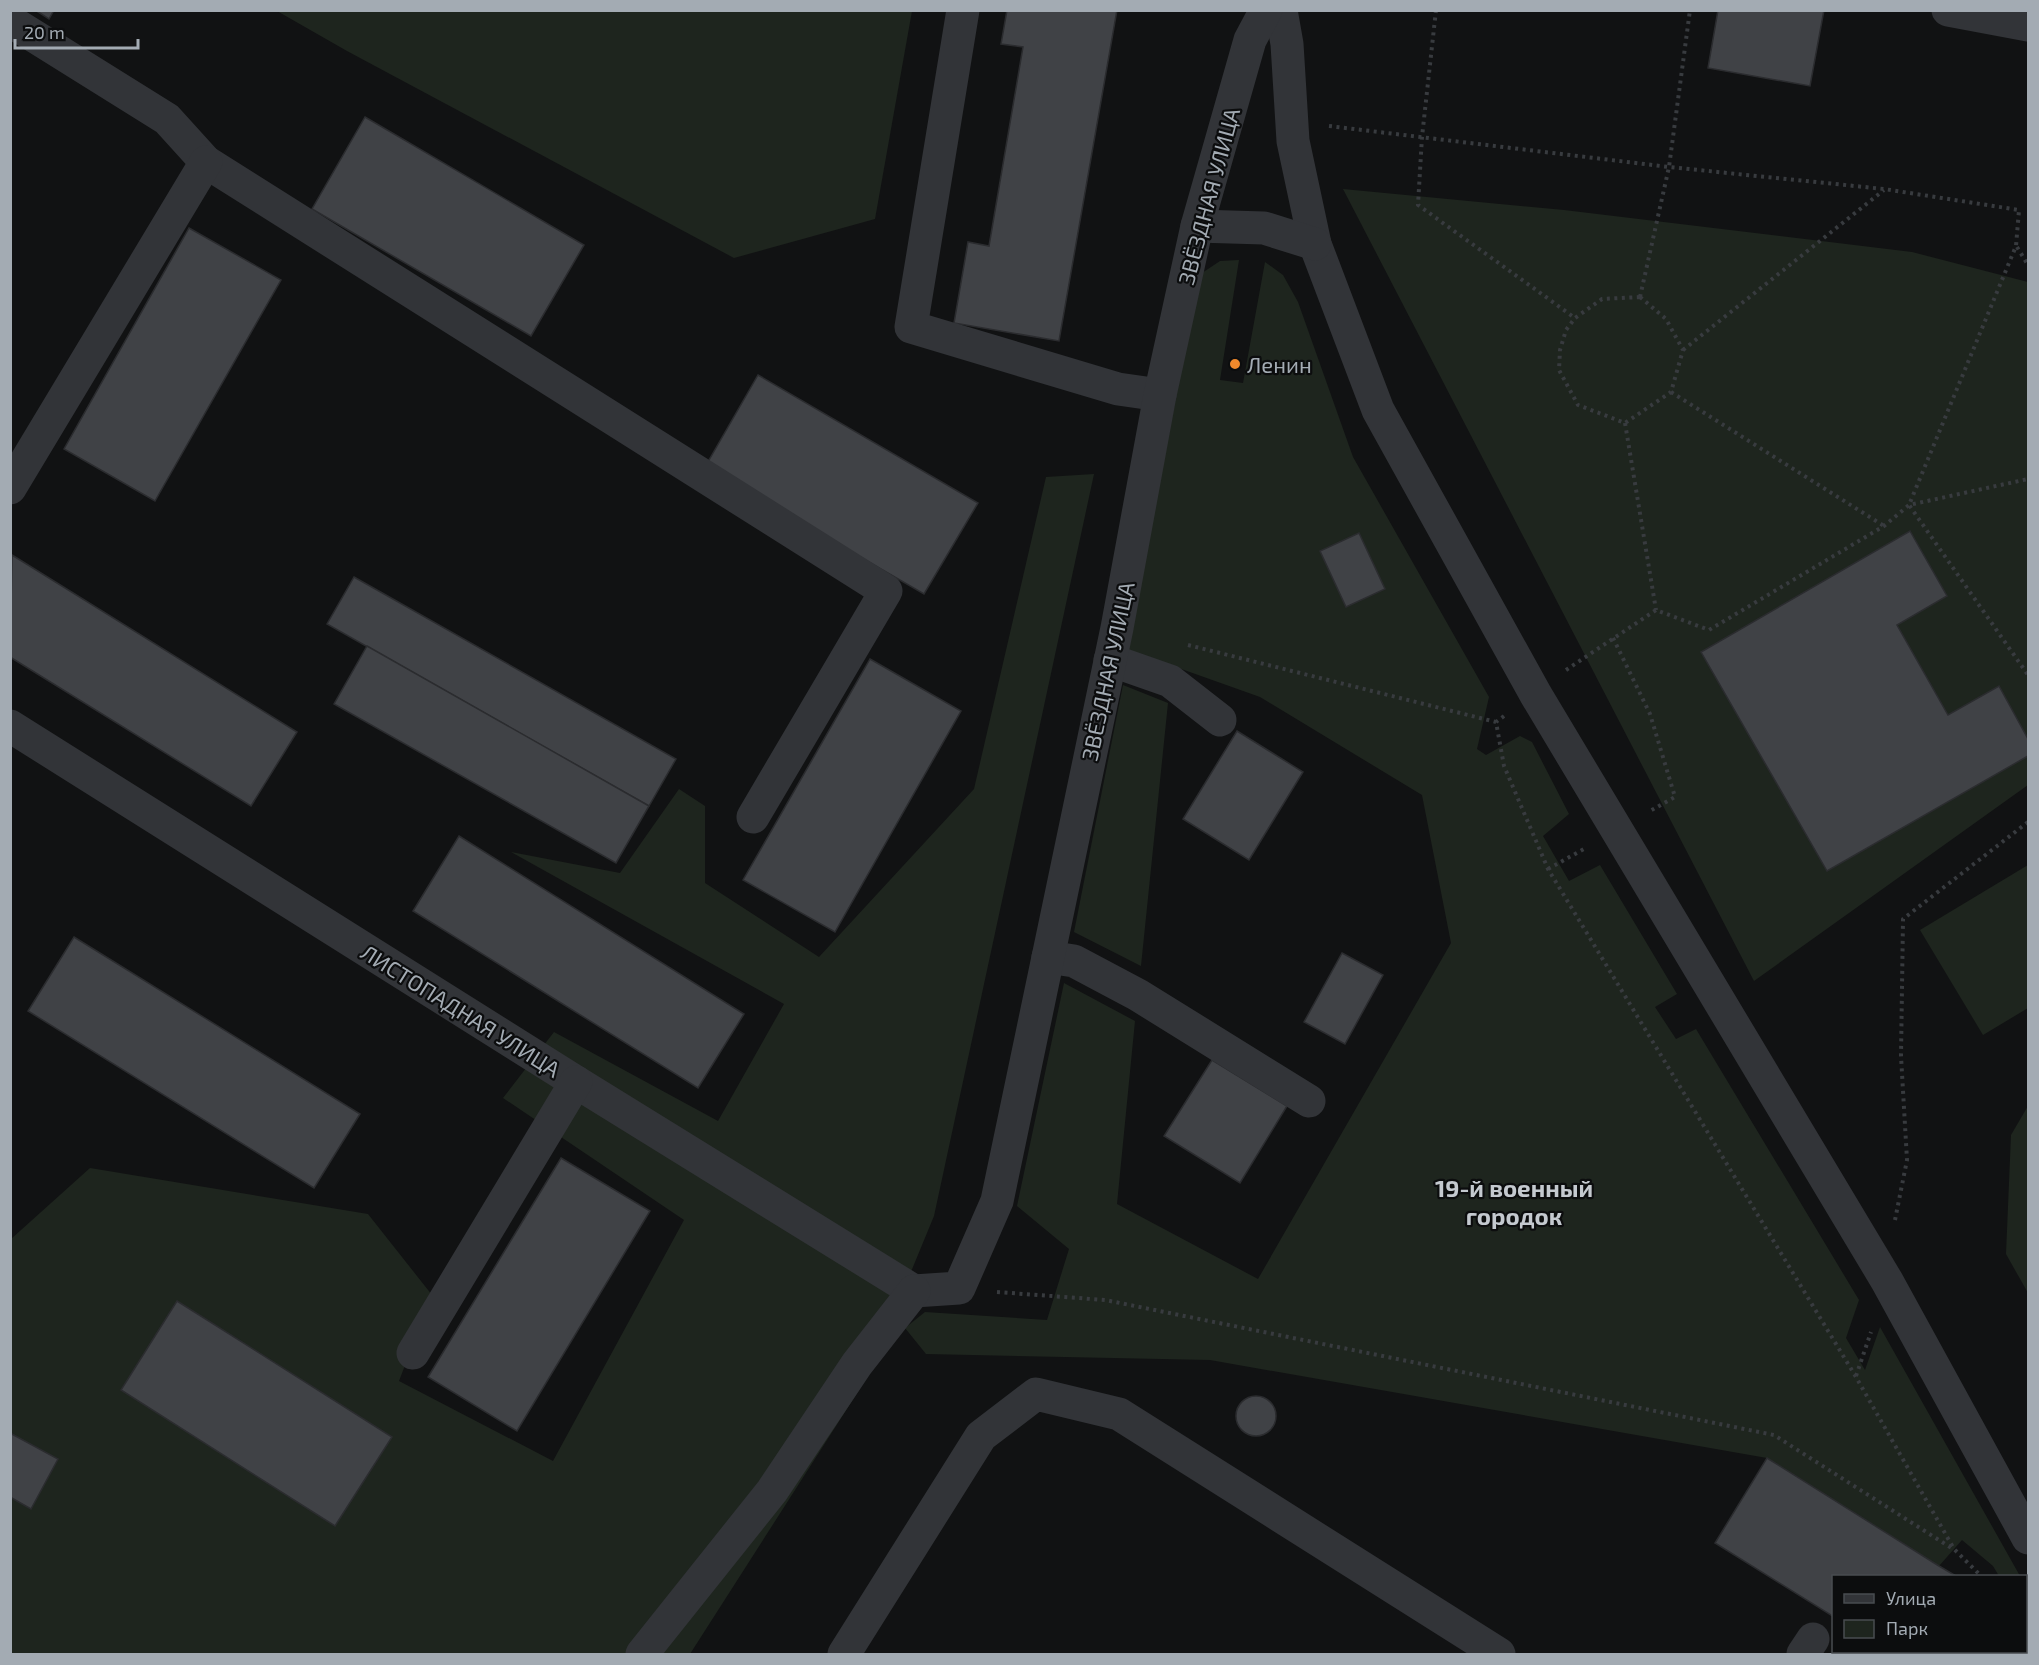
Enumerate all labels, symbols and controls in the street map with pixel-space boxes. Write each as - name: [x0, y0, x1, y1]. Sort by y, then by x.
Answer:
- scale bar: [15, 12, 138, 50]
- text: 20 m: [24, 21, 65, 43]
- street label: ЗВЁЗДНАЯ УЛИЦА: [1172, 104, 1244, 287]
- place label: Ленин: [1247, 351, 1312, 377]
- marker: Ленин: [1228, 357, 1242, 371]
- street label: ЗВЁЗДНАЯ УЛИЦА: [1075, 579, 1139, 763]
- street label: ЛИСТОПАДНАЯ УЛИЦА: [357, 938, 565, 1082]
- district label: 19-й военный городок: [1435, 1173, 1593, 1230]
- legend: [1832, 1575, 2027, 1653]
- text: Улица: [1886, 1587, 1936, 1609]
- text: Парк: [1886, 1617, 1928, 1639]

